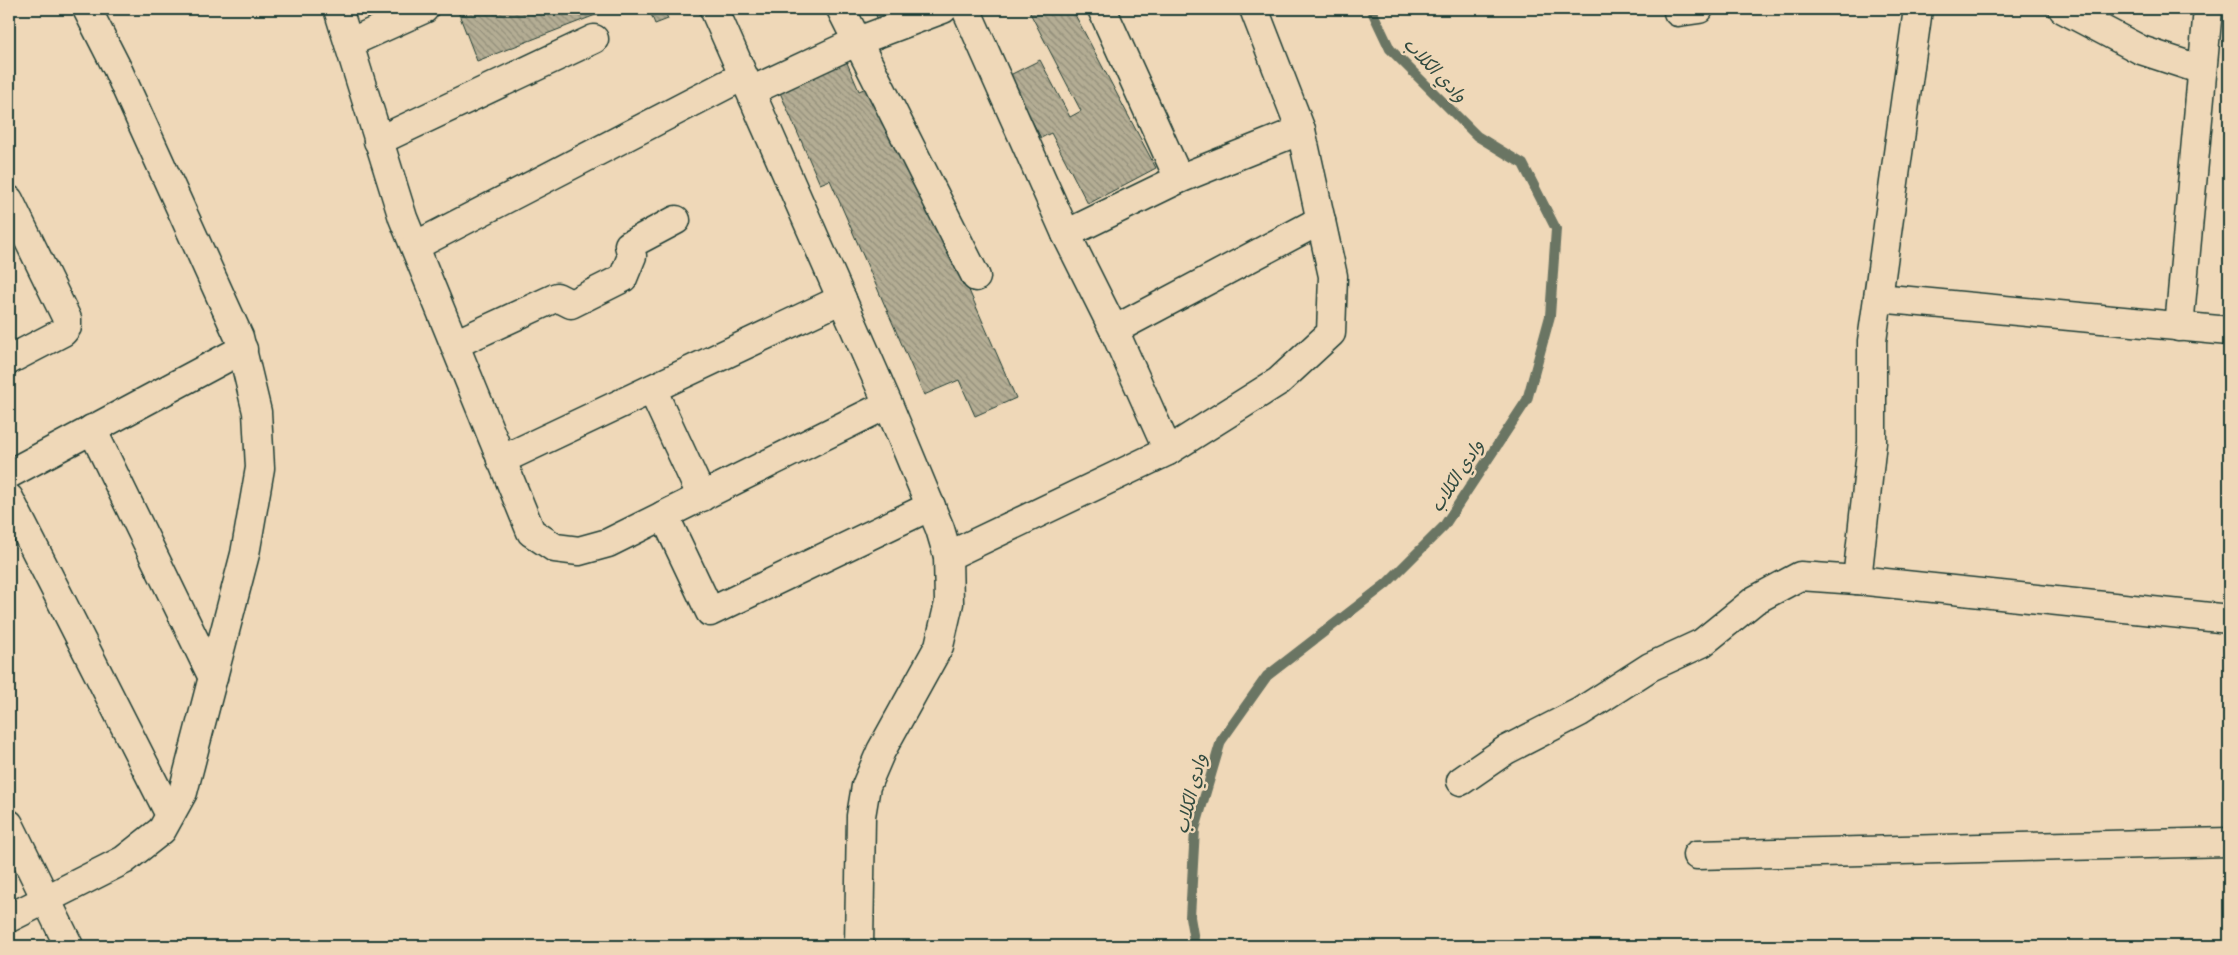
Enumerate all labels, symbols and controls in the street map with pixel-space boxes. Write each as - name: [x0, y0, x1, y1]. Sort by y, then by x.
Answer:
- water label: وادي الكلاب: [1397, 33, 1472, 109]
- water label: وادي الكلاب: [1426, 435, 1491, 517]
- water label: وادي الكلاب: [1170, 751, 1214, 837]

